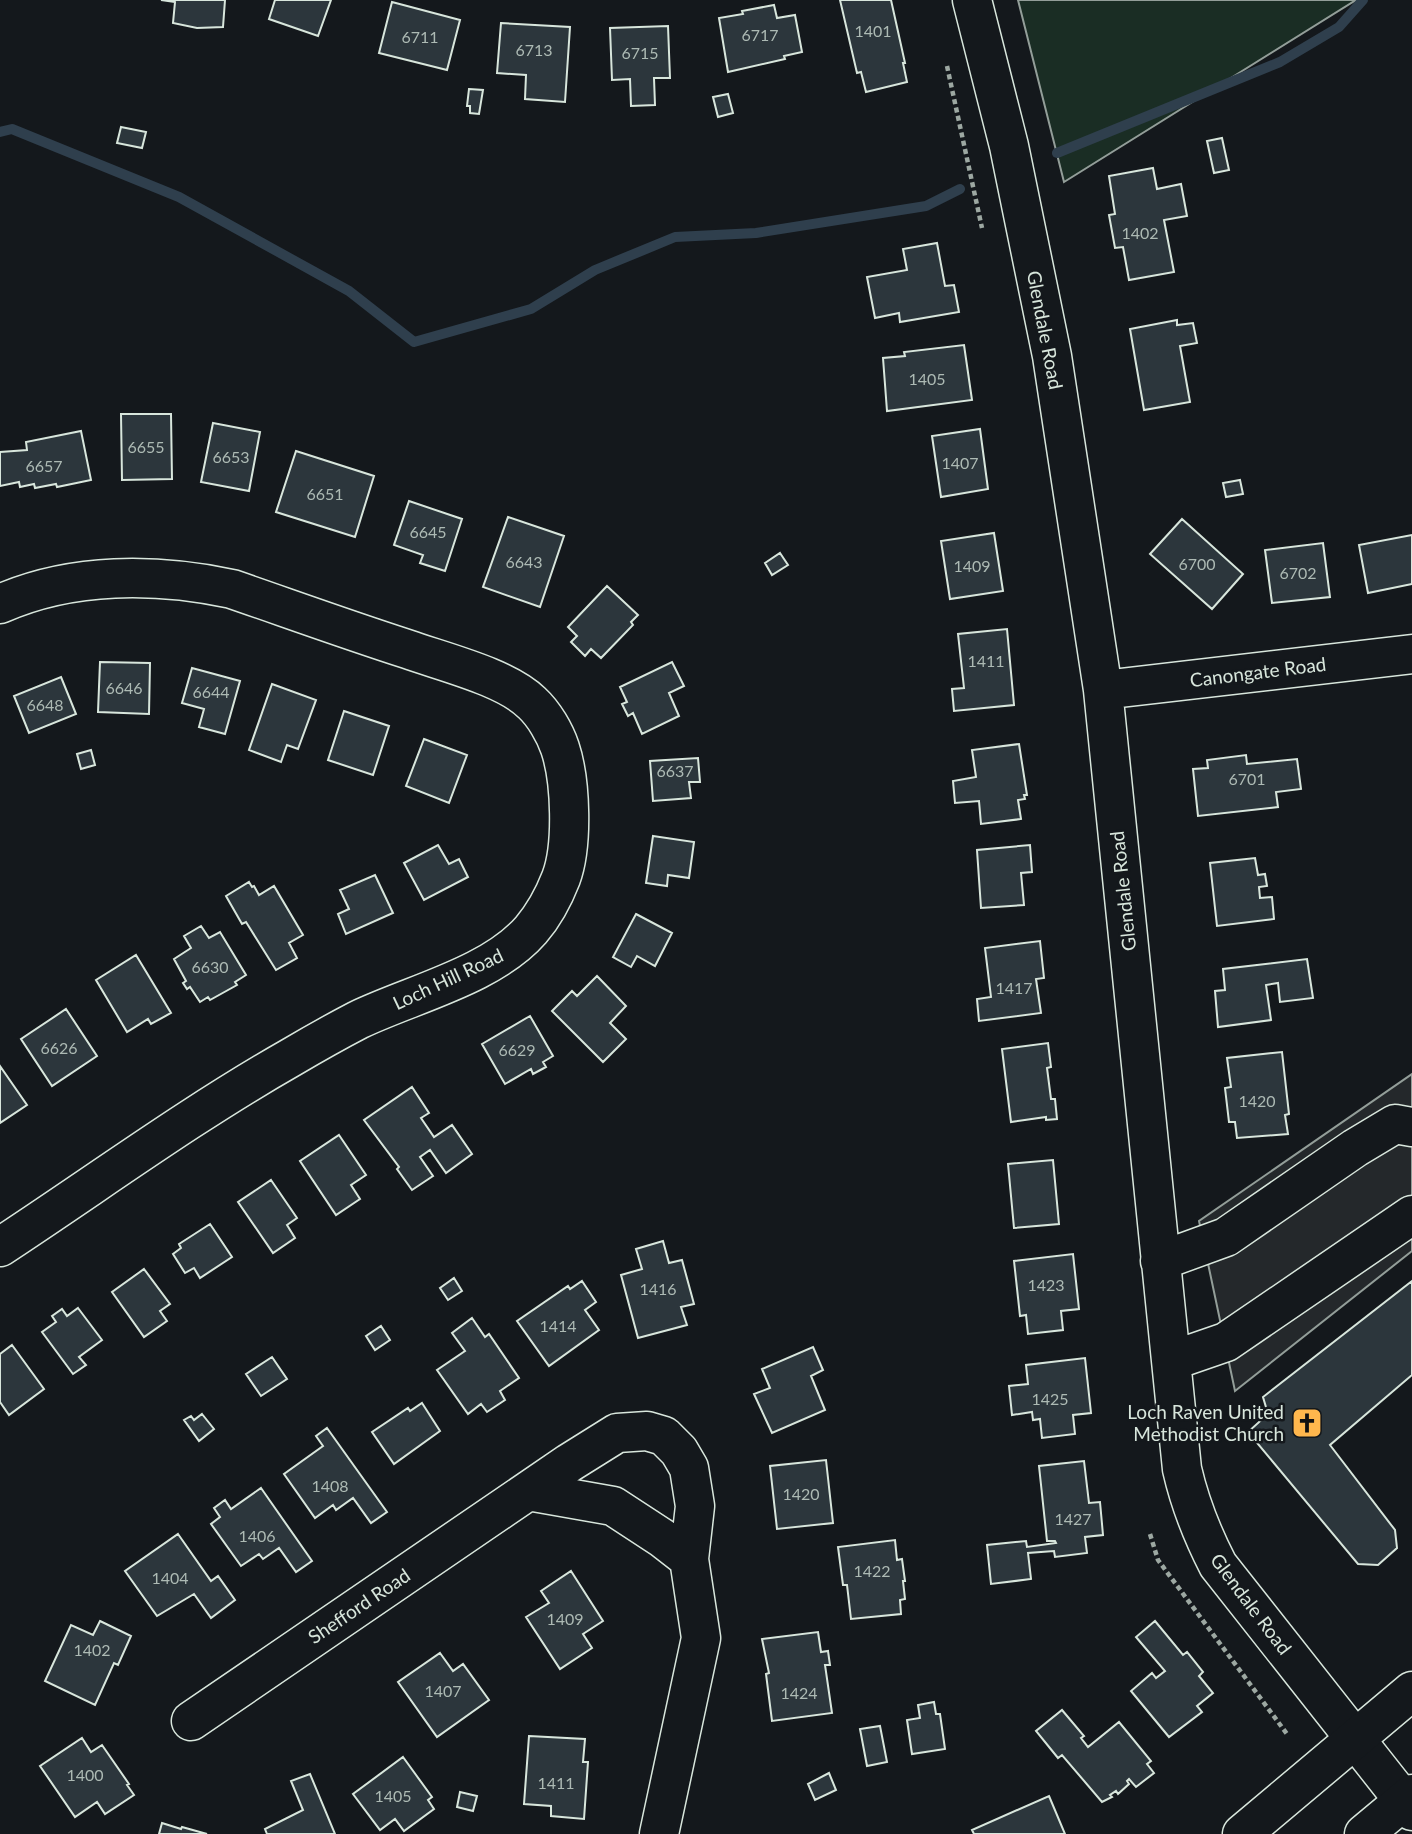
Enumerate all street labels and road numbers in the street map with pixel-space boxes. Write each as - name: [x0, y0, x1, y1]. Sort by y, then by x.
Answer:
- street label: Glendale Road: [1023, 269, 1068, 391]
- street label: Canongate Road: [1188, 652, 1327, 691]
- street label: Glendale Road: [1105, 830, 1140, 952]
- street label: Loch Hill Road: [389, 943, 507, 1014]
- street label: Glendale Road: [1206, 1549, 1297, 1659]
- street label: Shefford Road: [303, 1563, 414, 1648]

